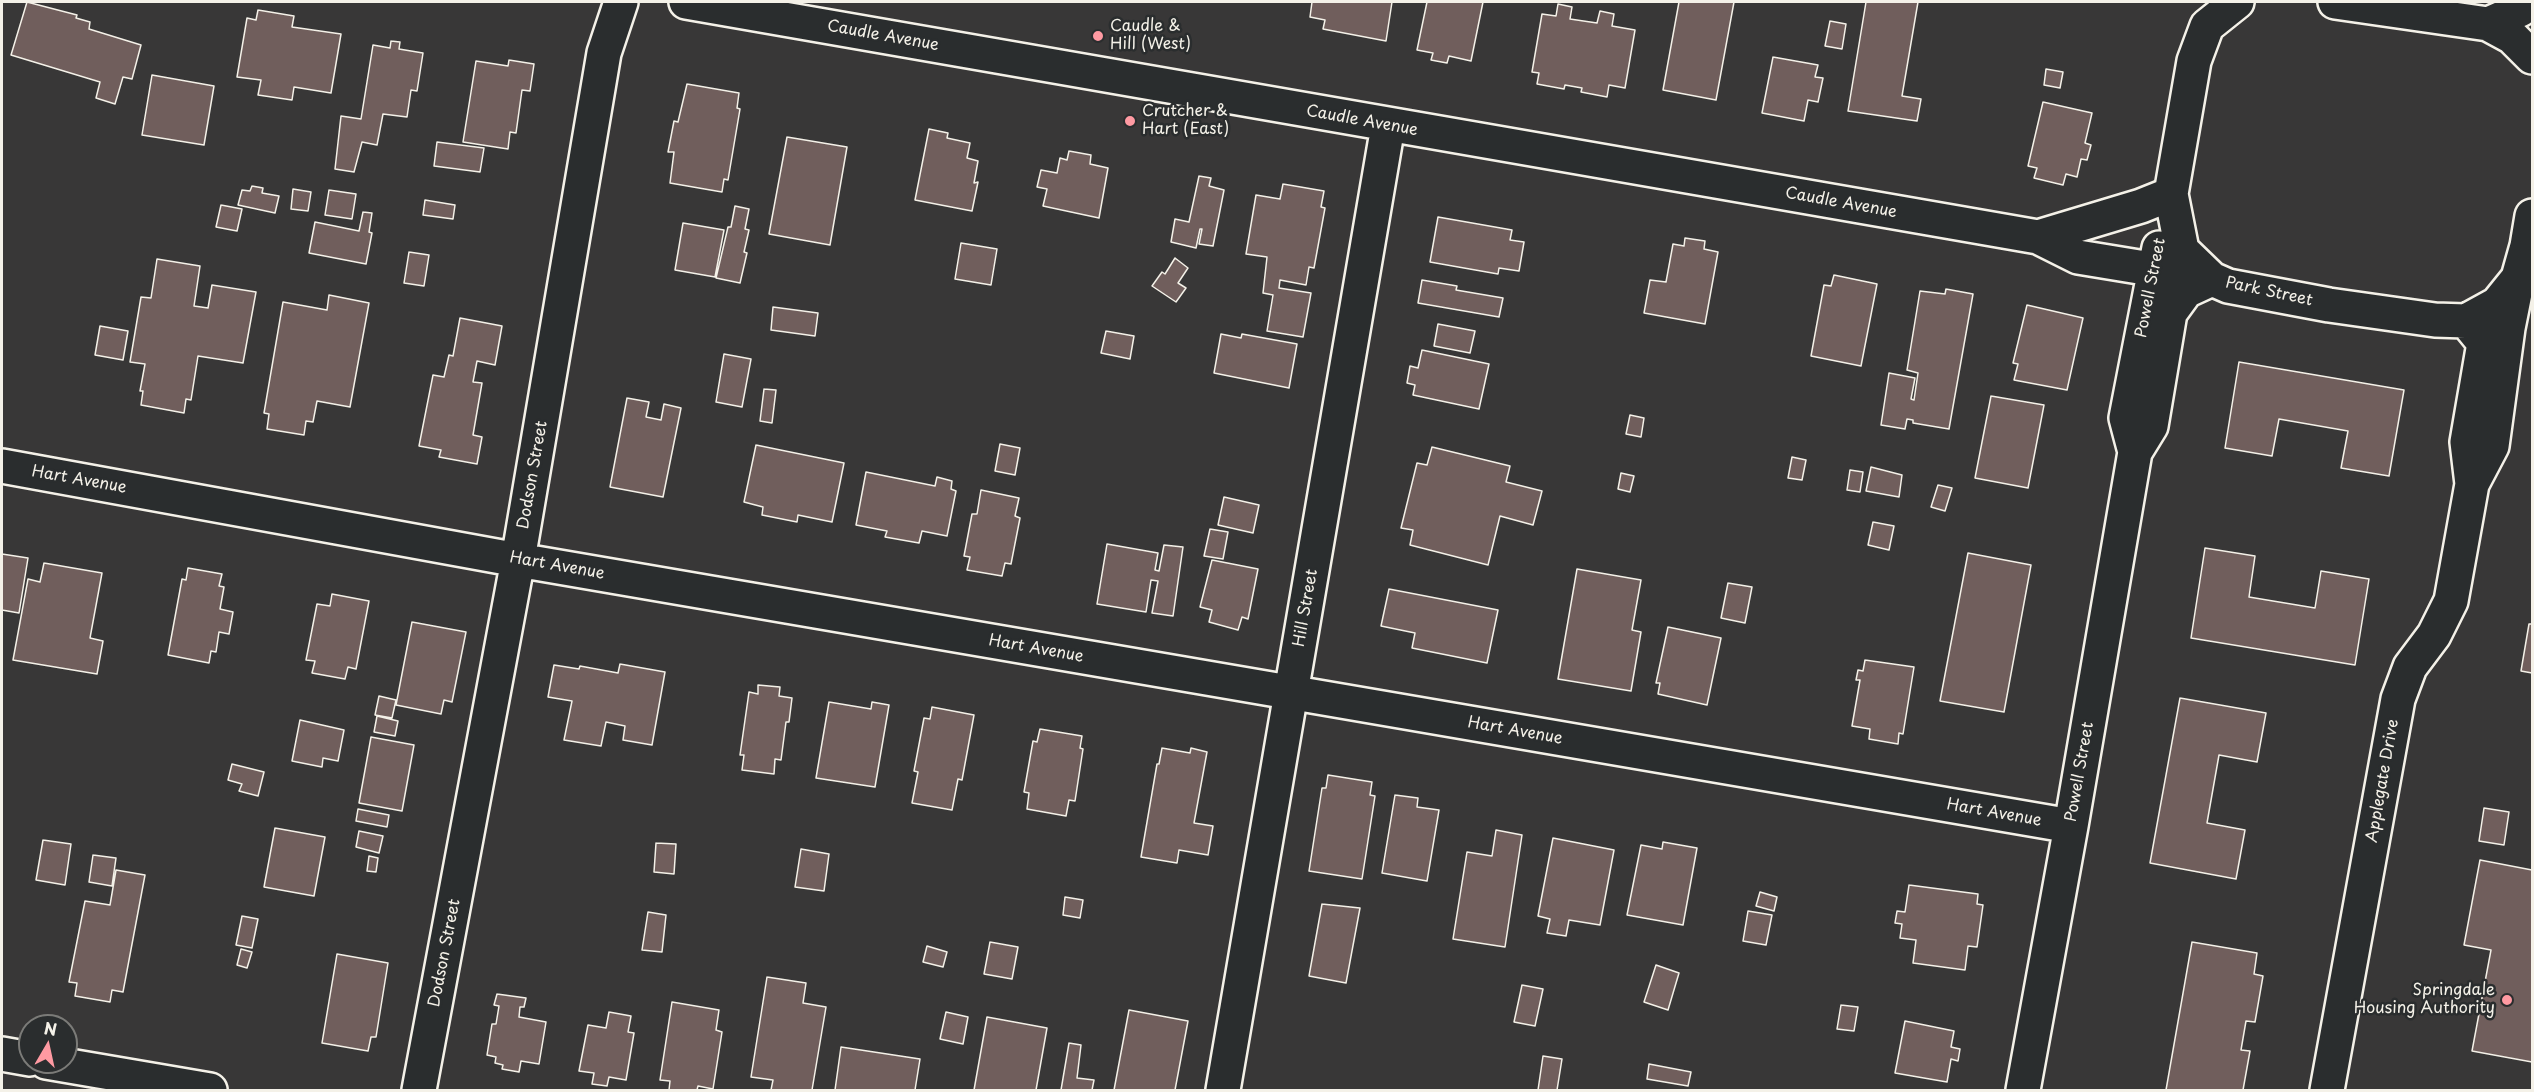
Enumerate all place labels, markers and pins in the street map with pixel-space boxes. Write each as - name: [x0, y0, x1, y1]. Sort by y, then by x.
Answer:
- place label: Caudle & Hill (West): [1110, 17, 1191, 55]
- marker: Caudle & Hill (West): [1091, 29, 1105, 43]
- place label: Crutcher & Hart (East): [1142, 102, 1229, 140]
- marker: Crutcher & Hart (East): [1123, 114, 1137, 128]
- place label: Springdale Housing Authority: [2354, 981, 2495, 1019]
- marker: Springdale Housing Authority: [2500, 993, 2514, 1007]

